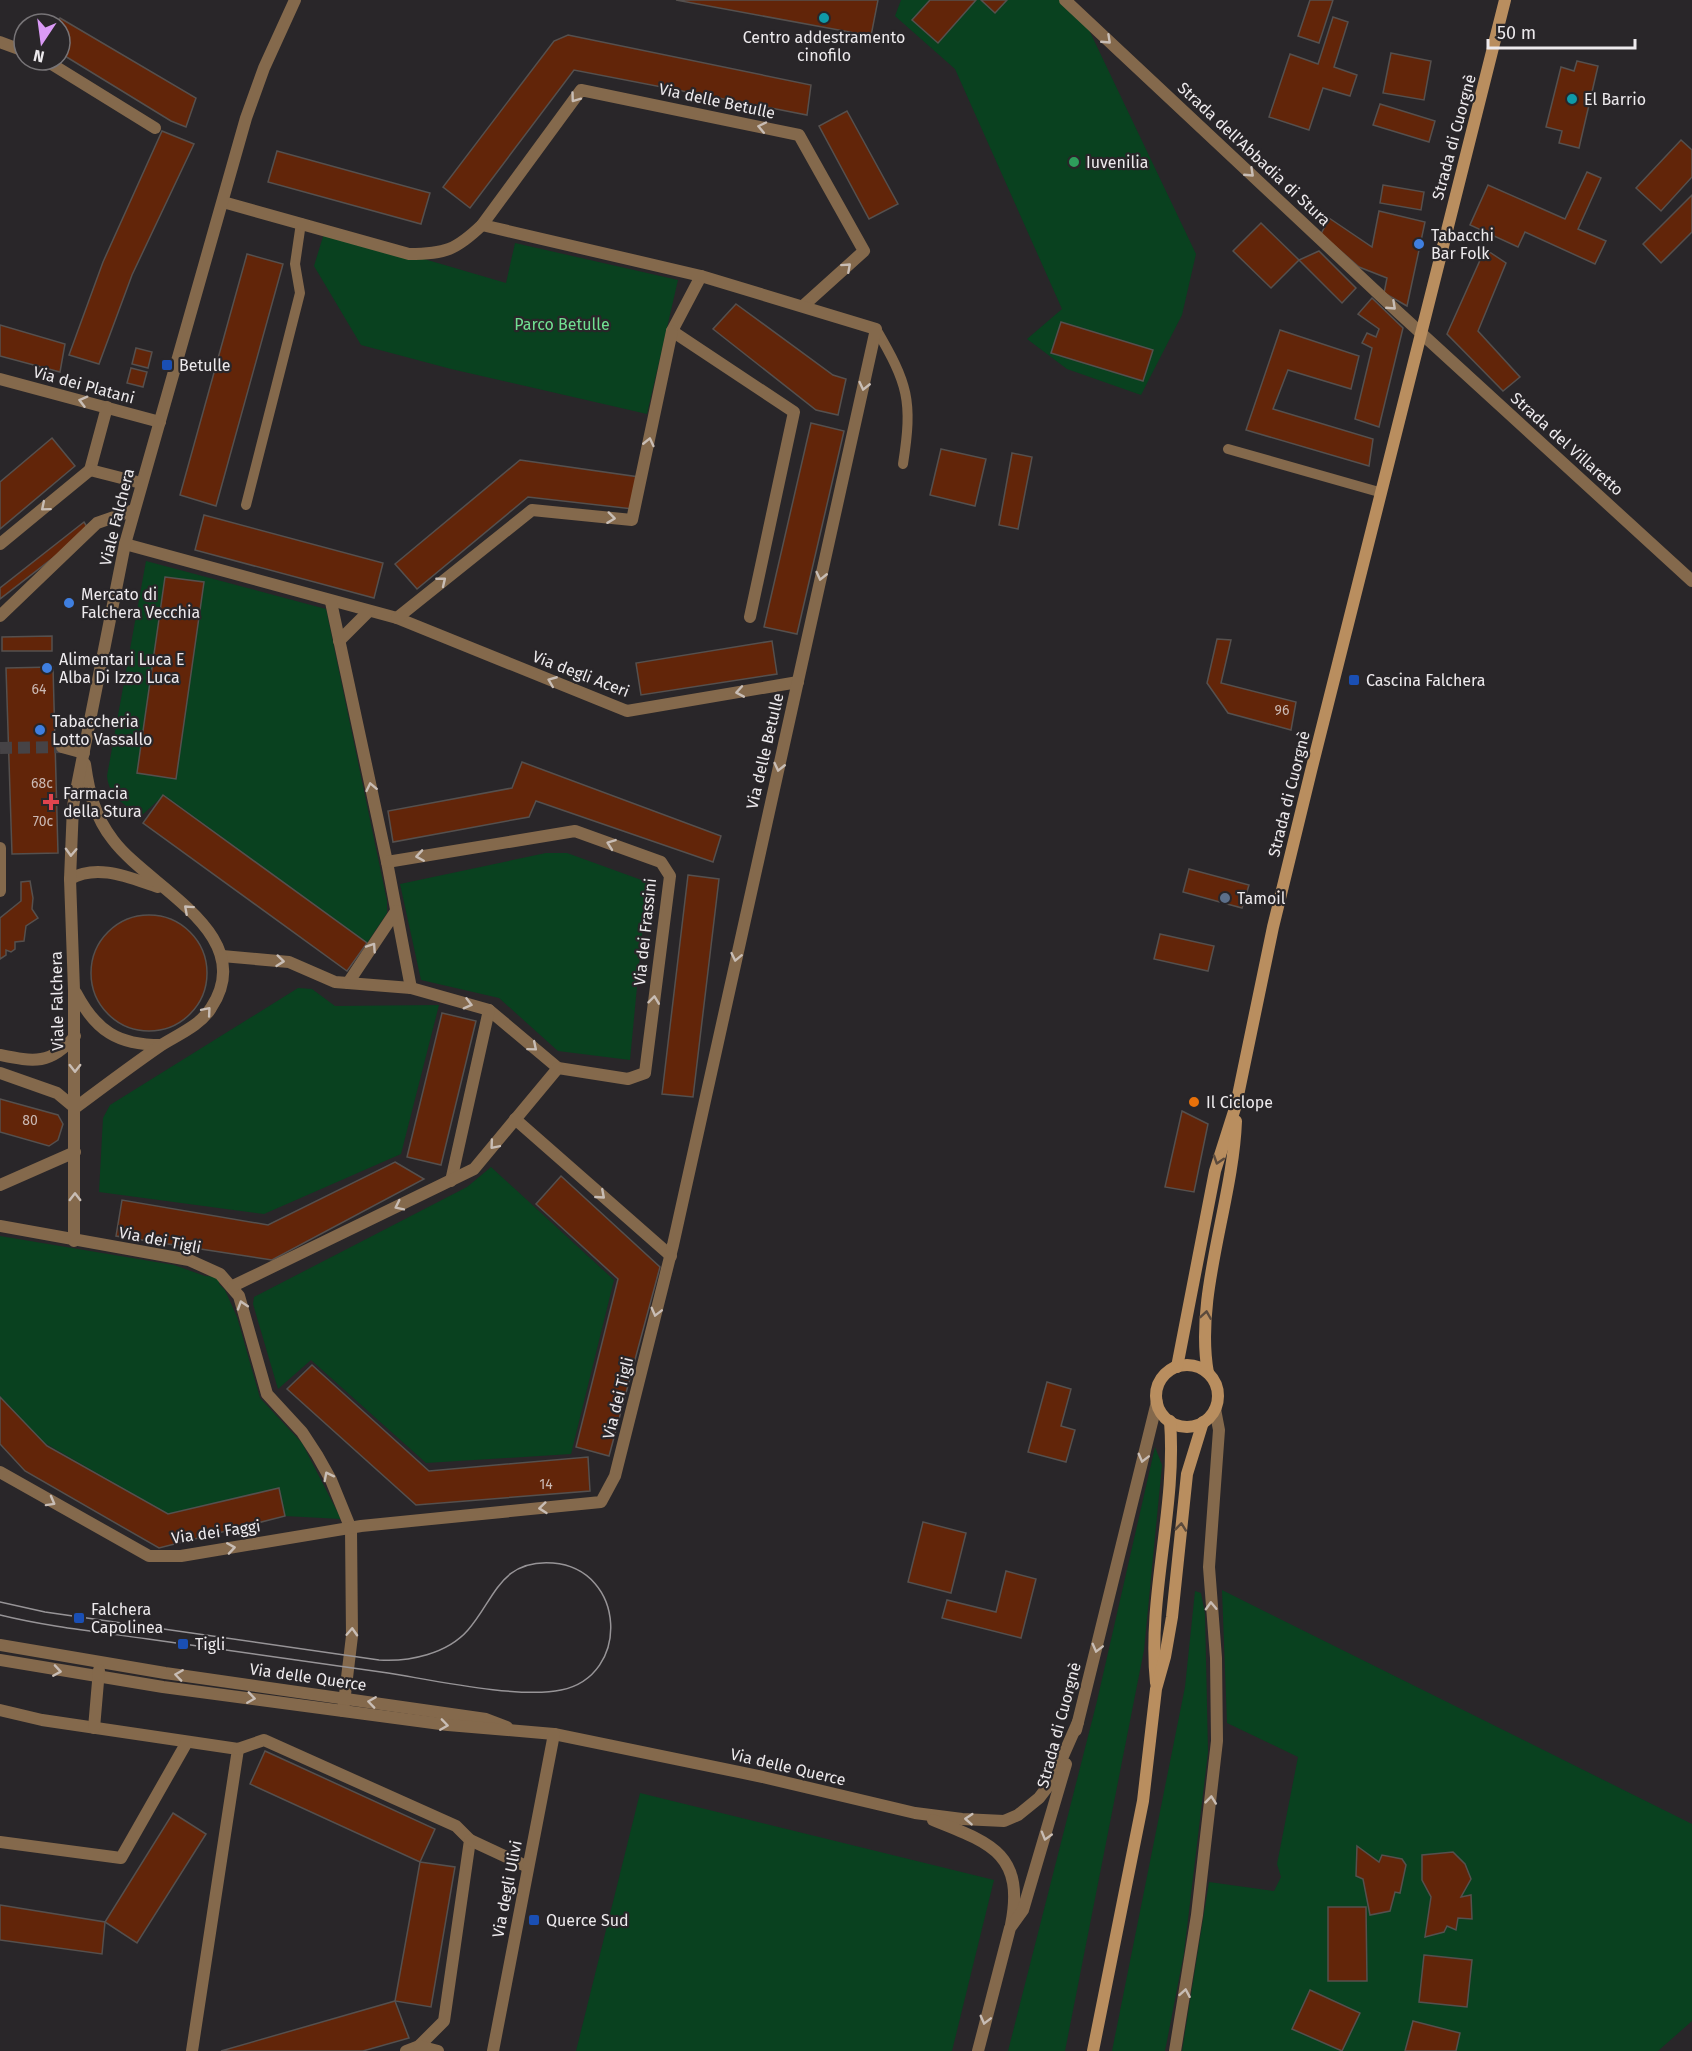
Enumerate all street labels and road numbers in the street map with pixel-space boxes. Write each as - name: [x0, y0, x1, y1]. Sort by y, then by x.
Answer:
- street label: Strada di Cuorgnè: [1428, 72, 1480, 202]
- street label: Strada dell'Abbadia di Stura: [1174, 78, 1334, 230]
- street label: Via delle Betulle: [657, 79, 777, 123]
- street label: Via dei Platani: [31, 362, 137, 408]
- street label: Strada del Villaretto: [1507, 388, 1627, 500]
- street label: Viale Falchera: [96, 466, 138, 568]
- street label: Via degli Aceri: [530, 647, 632, 701]
- street label: Via delle Betulle: [742, 691, 788, 811]
- street label: Strada di Cuorgnè: [1264, 729, 1314, 859]
- street label: Via dei Frassini: [630, 877, 660, 987]
- street label: Viale Falchera: [47, 951, 67, 1051]
- street label: Via dei Tigli: [117, 1223, 203, 1257]
- street label: Via dei Tigli: [599, 1355, 637, 1441]
- street label: Via dei Faggi: [170, 1516, 262, 1548]
- street label: Via delle Querce: [248, 1659, 368, 1695]
- street label: Strada di Cuorgnè: [1033, 1660, 1085, 1790]
- street label: Via delle Querce: [729, 1745, 847, 1789]
- street label: Via degli Ulivi: [488, 1839, 526, 1939]

